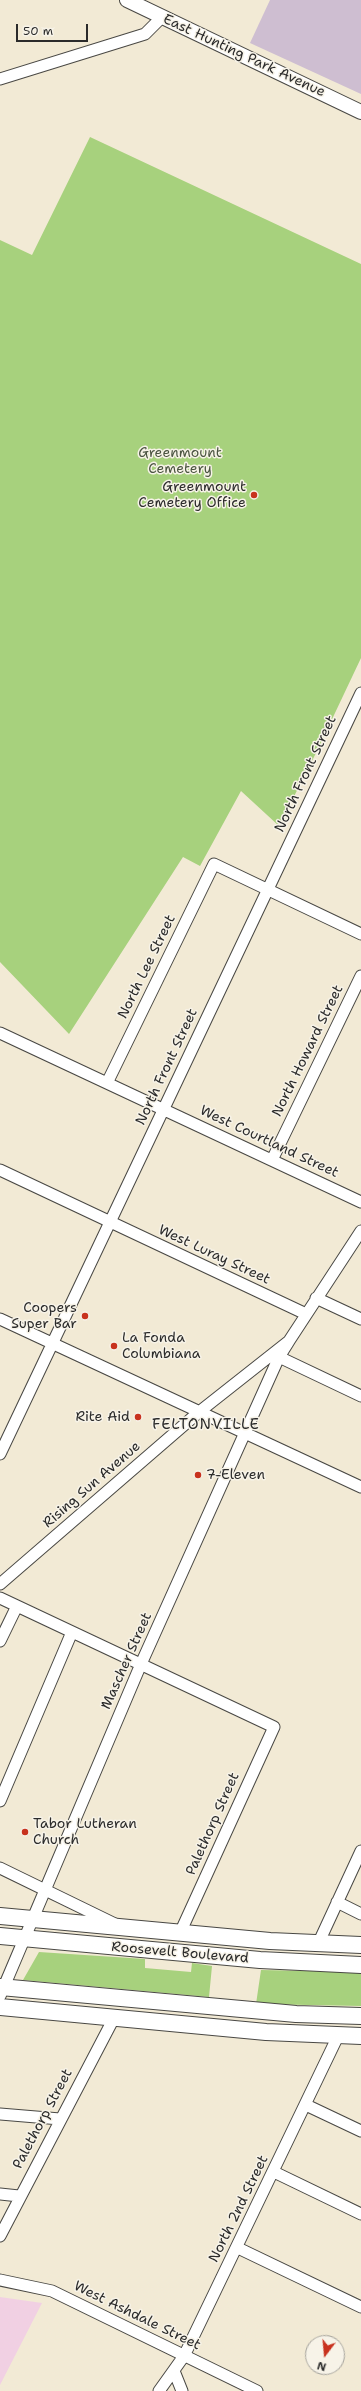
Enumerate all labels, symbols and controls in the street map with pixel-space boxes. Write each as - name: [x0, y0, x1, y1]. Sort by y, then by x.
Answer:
- street label: East Hunting Park Avenue: [160, 11, 328, 101]
- scale bar: [18, 16, 90, 42]
- text: 50 m: [23, 23, 53, 39]
- park label: Greenmount Cemetery: [138, 445, 222, 478]
- place label: Greenmount Cemetery Office: [138, 479, 246, 512]
- marker: Greenmount Cemetery Office: [249, 490, 259, 500]
- street label: North Front Street: [272, 713, 340, 835]
- street label: North Lee Street: [115, 912, 179, 1022]
- street label: North Howard Street: [269, 983, 347, 1119]
- street label: North Front Street: [133, 1006, 201, 1128]
- street label: West Courtland Street: [197, 1102, 341, 1182]
- street label: West Luray Street: [155, 1222, 273, 1288]
- place label: Coopers Super Bar: [11, 1300, 77, 1332]
- marker: Coopers Super Bar: [80, 1311, 90, 1321]
- place label: La Fonda Columbiana: [122, 1330, 201, 1362]
- marker: La Fonda Columbiana: [109, 1341, 119, 1351]
- place label: Rite Aid: [75, 1409, 130, 1425]
- marker: Rite Aid: [133, 1412, 143, 1422]
- district label: FELTONVILLE: [152, 1416, 260, 1434]
- street label: Rising Sun Avenue: [40, 1438, 144, 1532]
- place label: 7-Eleven: [206, 1467, 265, 1483]
- marker: 7-Eleven: [193, 1470, 203, 1480]
- street label: Mascher Street: [98, 1610, 156, 1712]
- street label: Palethorp Street: [183, 1770, 243, 1878]
- place label: Tabor Lutheran Church: [33, 1816, 137, 1848]
- marker: Tabor Lutheran Church: [20, 1827, 30, 1837]
- street label: Roosevelt Boulevard: [111, 1939, 249, 1967]
- street label: Palethorp Street: [10, 2066, 76, 2172]
- street label: North 2nd Street: [206, 2153, 272, 2265]
- street label: West Ashdale Street: [71, 2278, 203, 2354]
- north arrow: [305, 2335, 345, 2375]
- text: N: [316, 2358, 328, 2374]

